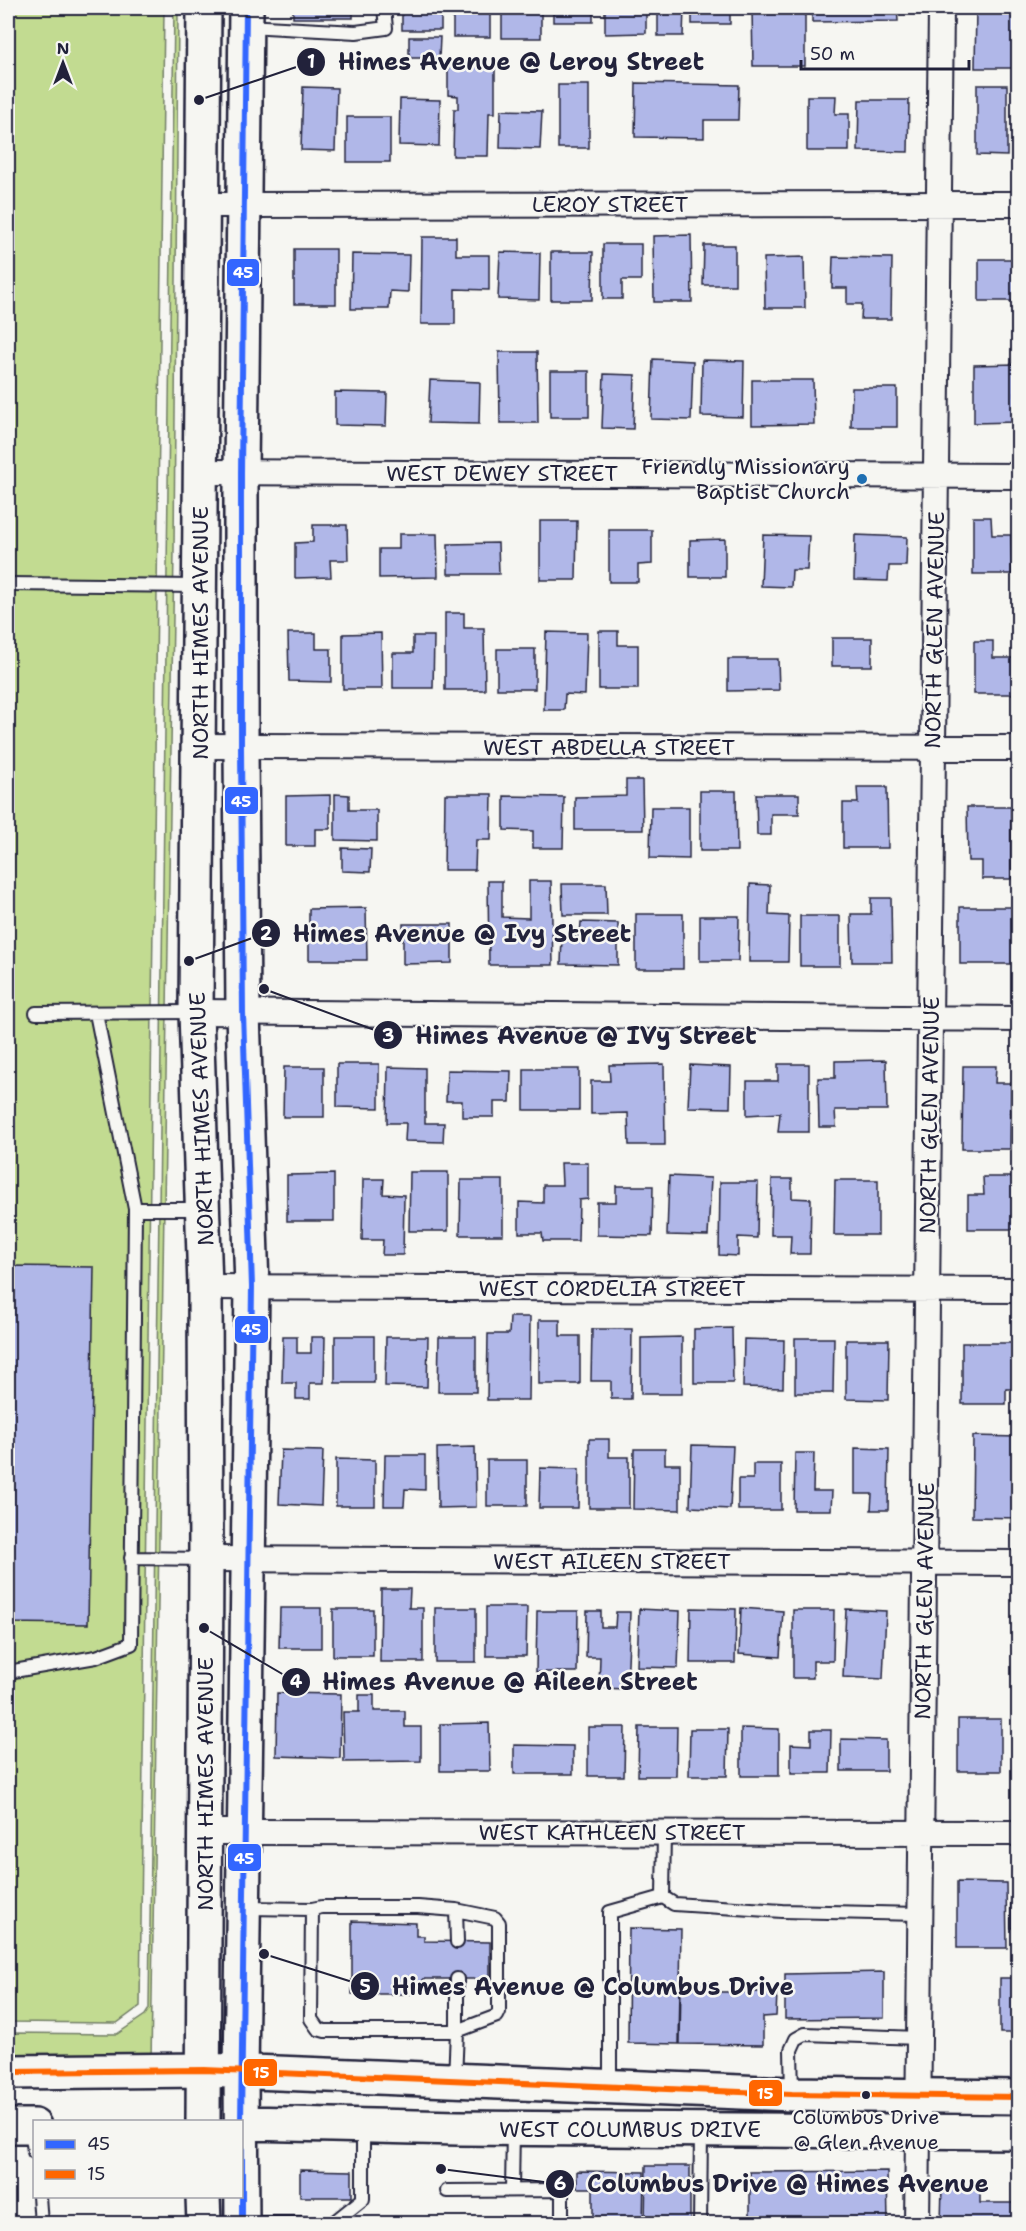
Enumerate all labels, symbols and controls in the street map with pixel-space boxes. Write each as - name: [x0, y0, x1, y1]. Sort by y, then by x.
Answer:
- north arrow: [33, 33, 93, 93]
- scale bar: [801, 33, 969, 71]
- text: N: [57, 38, 69, 59]
- callout: Himes Avenue @ Leroy Street: [296, 41, 716, 83]
- text: 50 m: [810, 42, 855, 66]
- text: Himes Avenue @ Leroy Street: [338, 46, 704, 78]
- text: 1: [307, 50, 315, 74]
- street label: LEROY STREET: [532, 190, 689, 219]
- line badge: 45: [226, 258, 260, 287]
- text: 45: [233, 262, 253, 283]
- place label: Friendly Missionary Baptist Church: [641, 452, 850, 506]
- street label: WEST DEWEY STREET: [386, 459, 618, 488]
- marker: Friendly Missionary Baptist Church: [855, 472, 869, 486]
- street label: NORTH HIMES AVENUE: [186, 506, 215, 760]
- street label: NORTH GLEN AVENUE: [918, 511, 951, 749]
- street label: WEST ABDELLA STREET: [483, 733, 735, 762]
- line badge: 45: [224, 786, 259, 815]
- text: 45: [231, 791, 251, 812]
- callout: Himes Avenue @ Ivy Street: [251, 912, 644, 954]
- text: Himes Avenue @ Ivy Street: [293, 918, 632, 950]
- text: 2: [260, 922, 273, 946]
- street label: NORTH HIMES AVENUE: [183, 992, 220, 1246]
- street label: NORTH GLEN AVENUE: [913, 996, 946, 1234]
- callout: Himes Avenue @ IVy Street: [373, 1014, 768, 1056]
- text: Himes Avenue @ IVy Street: [415, 1020, 757, 1052]
- text: 3: [382, 1024, 394, 1048]
- street label: WEST CORDELIA STREET: [478, 1274, 746, 1303]
- line badge: 45: [234, 1315, 269, 1344]
- text: 45: [241, 1319, 261, 1340]
- street label: NORTH GLEN AVENUE: [908, 1482, 941, 1720]
- street label: WEST AILEEN STREET: [493, 1547, 731, 1576]
- street label: NORTH HIMES AVENUE: [191, 1657, 220, 1911]
- callout: Himes Avenue @ Aileen Street: [281, 1661, 710, 1703]
- text: Himes Avenue @ Aileen Street: [322, 1666, 698, 1698]
- text: 4: [290, 1670, 303, 1694]
- street label: WEST KATHLEEN STREET: [478, 1818, 746, 1847]
- line badge: 45: [227, 1843, 262, 1872]
- text: 45: [234, 1848, 254, 1869]
- callout: Himes Avenue @ Columbus Drive: [350, 1965, 805, 2007]
- text: Himes Avenue @ Columbus Drive: [392, 1971, 794, 2003]
- text: 5: [359, 1975, 371, 1999]
- line badge: 15: [243, 2058, 278, 2087]
- text: 15: [252, 2062, 270, 2083]
- line badge: 15: [748, 2079, 783, 2107]
- text: 15: [756, 2083, 774, 2104]
- marker: Columbus Drive @ Glen Avenue: [860, 2089, 872, 2101]
- place label: Columbus Drive @ Glen Avenue: [792, 2104, 940, 2155]
- street label: WEST COLUMBUS DRIVE: [499, 2115, 761, 2144]
- legend: [33, 2120, 243, 2198]
- text: 45: [87, 2132, 110, 2156]
- text: 15: [87, 2162, 105, 2186]
- callout: Columbus Drive @ Himes Avenue: [545, 2163, 1001, 2205]
- text: Columbus Drive @ Himes Avenue: [587, 2168, 989, 2200]
- text: 6: [554, 2172, 566, 2196]

